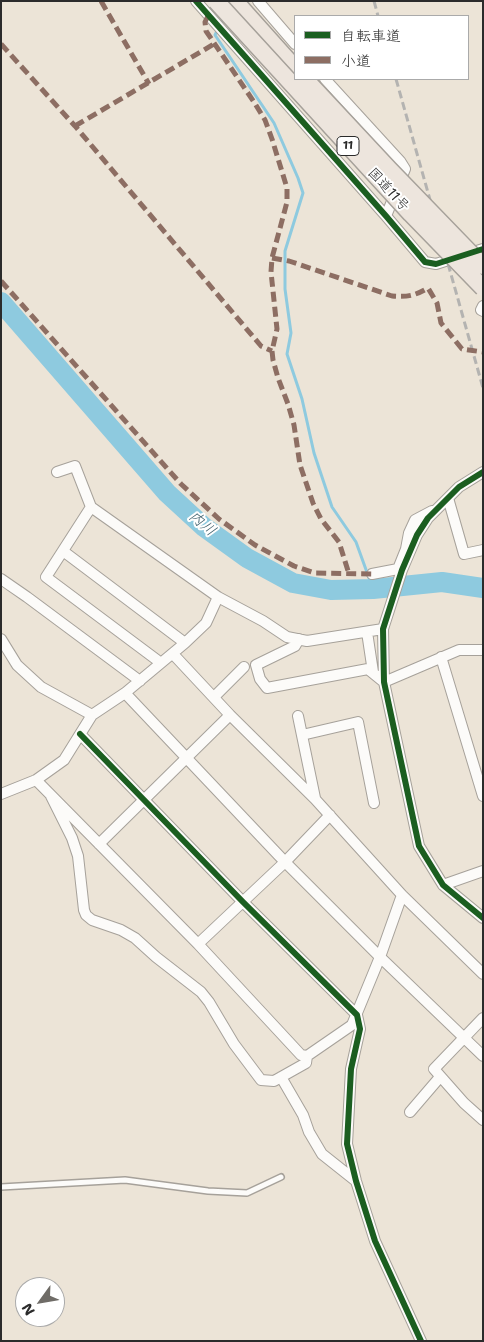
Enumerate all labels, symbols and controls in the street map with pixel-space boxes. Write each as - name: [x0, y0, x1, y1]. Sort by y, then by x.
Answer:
- legend: [294, 15, 469, 80]
- text: 自転車道: [341, 26, 401, 46]
- text: 小道: [341, 51, 371, 71]
- road number: 11: [337, 136, 359, 156]
- street label: 国道11号: [364, 165, 412, 215]
- water label: 内川: [185, 507, 219, 541]
- north arrow: [15, 1277, 65, 1327]
- text: N: [18, 1300, 39, 1319]

